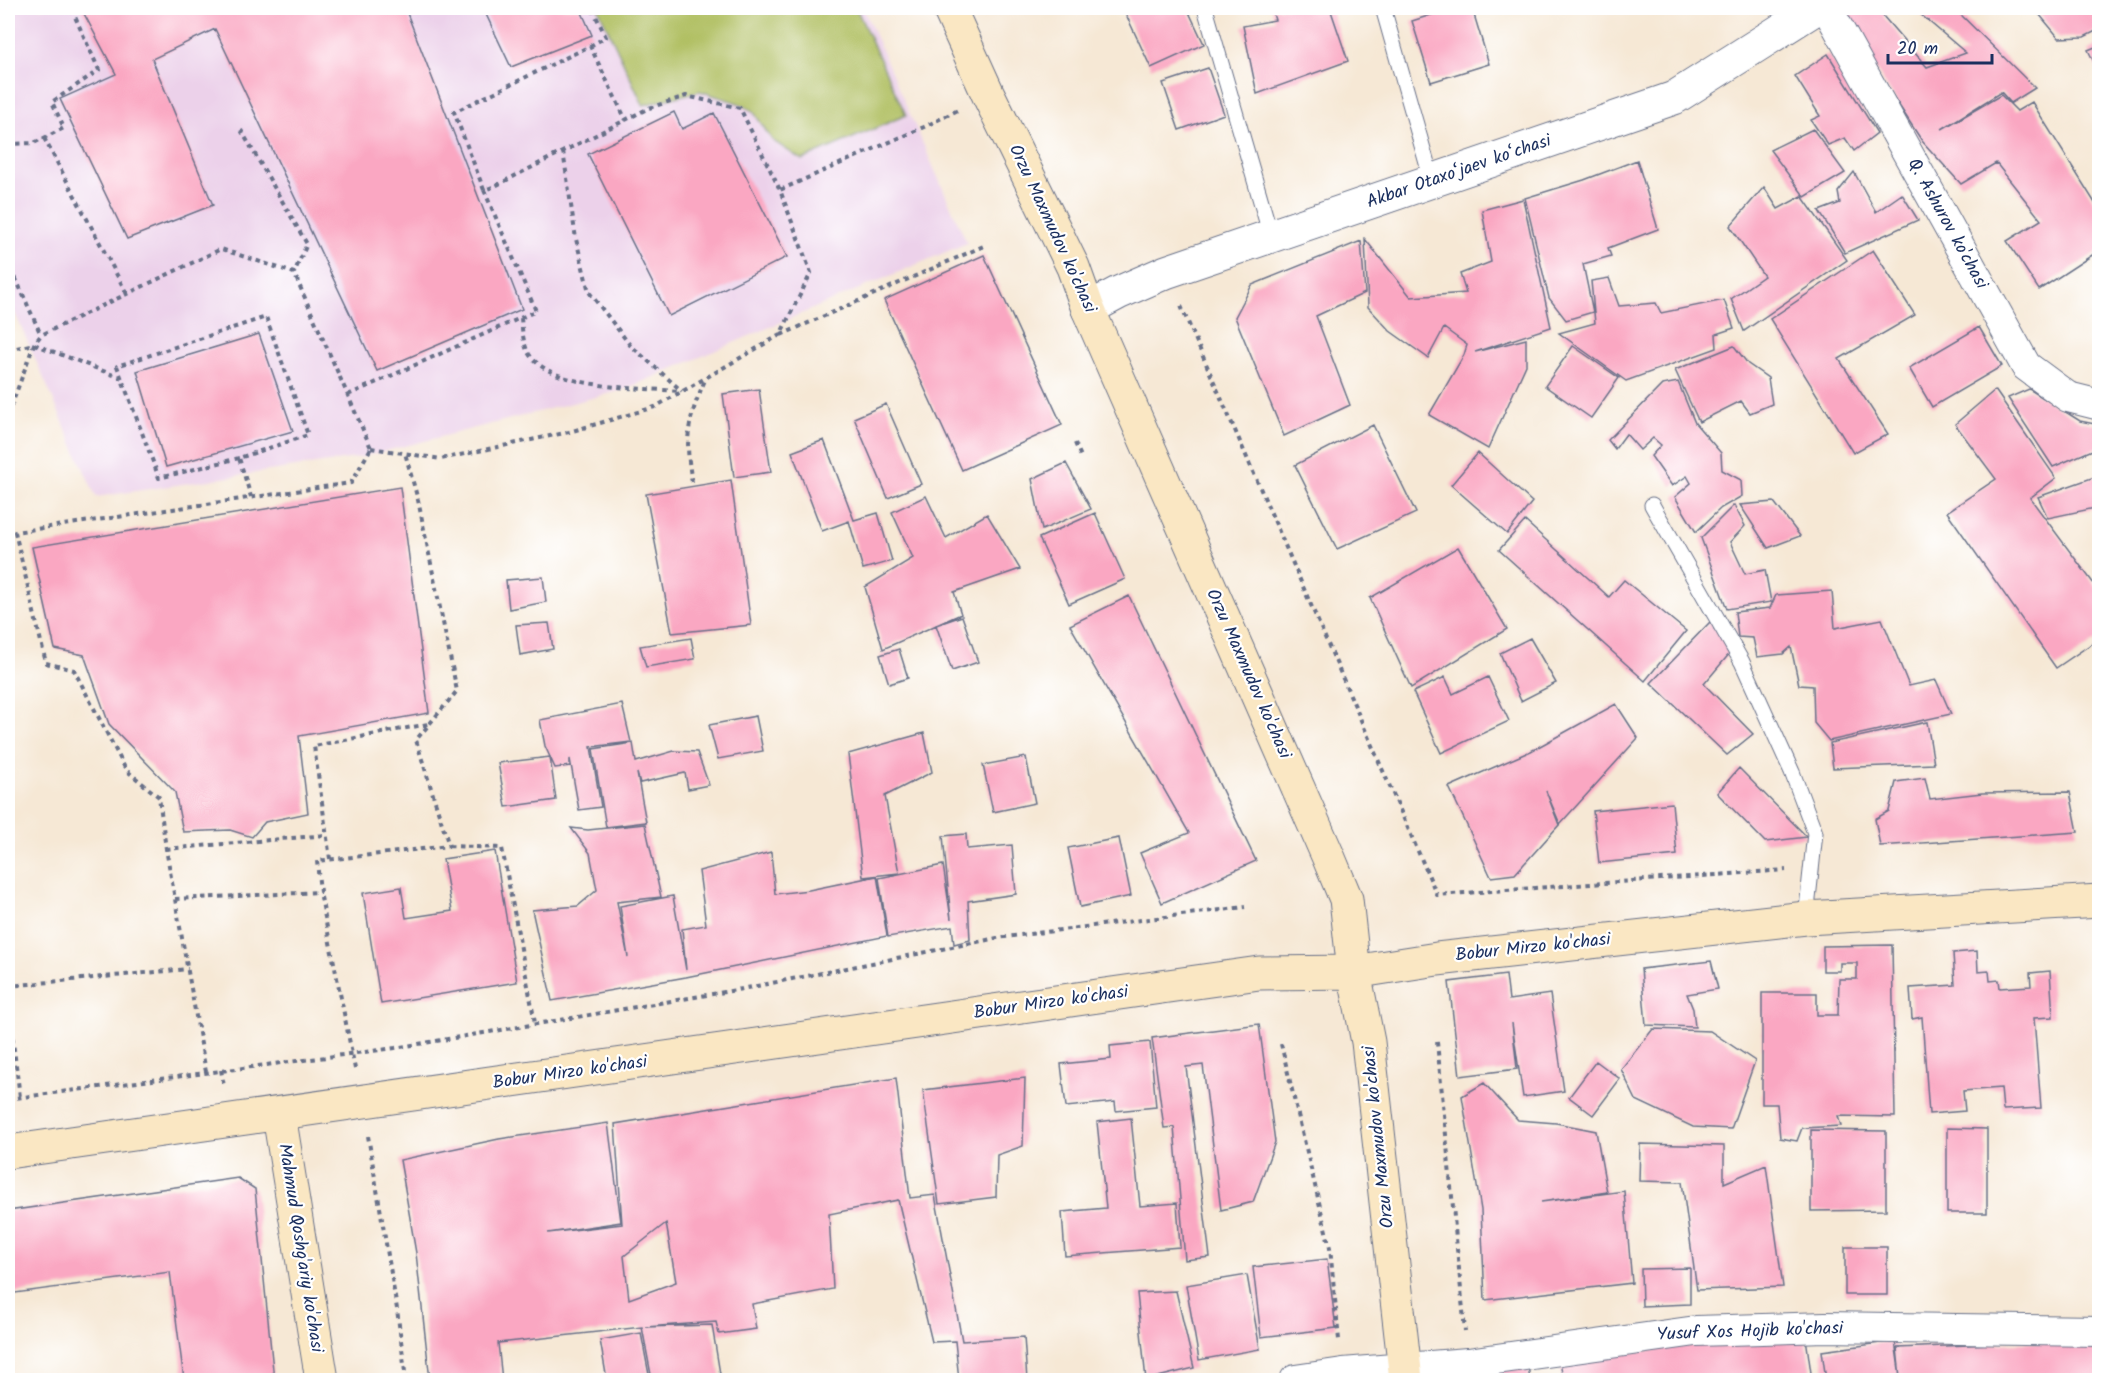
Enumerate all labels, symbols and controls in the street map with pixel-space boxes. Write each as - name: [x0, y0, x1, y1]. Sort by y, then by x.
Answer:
- scale bar: [1888, 27, 1992, 65]
- text: 20 m: [1897, 35, 1938, 64]
- street label: Akbar Otaxo‘jaev ko‘chasi: [1363, 127, 1556, 217]
- street label: Orzu Maxmudov ko'chasi: [1000, 140, 1104, 319]
- street label: Q. Ashurov ko'chasi: [1899, 153, 1995, 296]
- street label: Orzu Maxmudov ko'chasi: [1197, 584, 1299, 764]
- street label: Bobur Mirzo ko'chasi: [1454, 925, 1613, 971]
- street label: Bobur Mirzo ko'chasi: [972, 978, 1131, 1028]
- street label: Orzu Maxmudov ko'chasi: [1355, 1044, 1403, 1230]
- street label: Bobur Mirzo ko'chasi: [491, 1048, 650, 1098]
- street label: Mahmud Qoshg'ariy ko'chasi: [269, 1141, 331, 1355]
- street label: Yusuf Xos Hojib ko'chasi: [1656, 1314, 1844, 1350]

